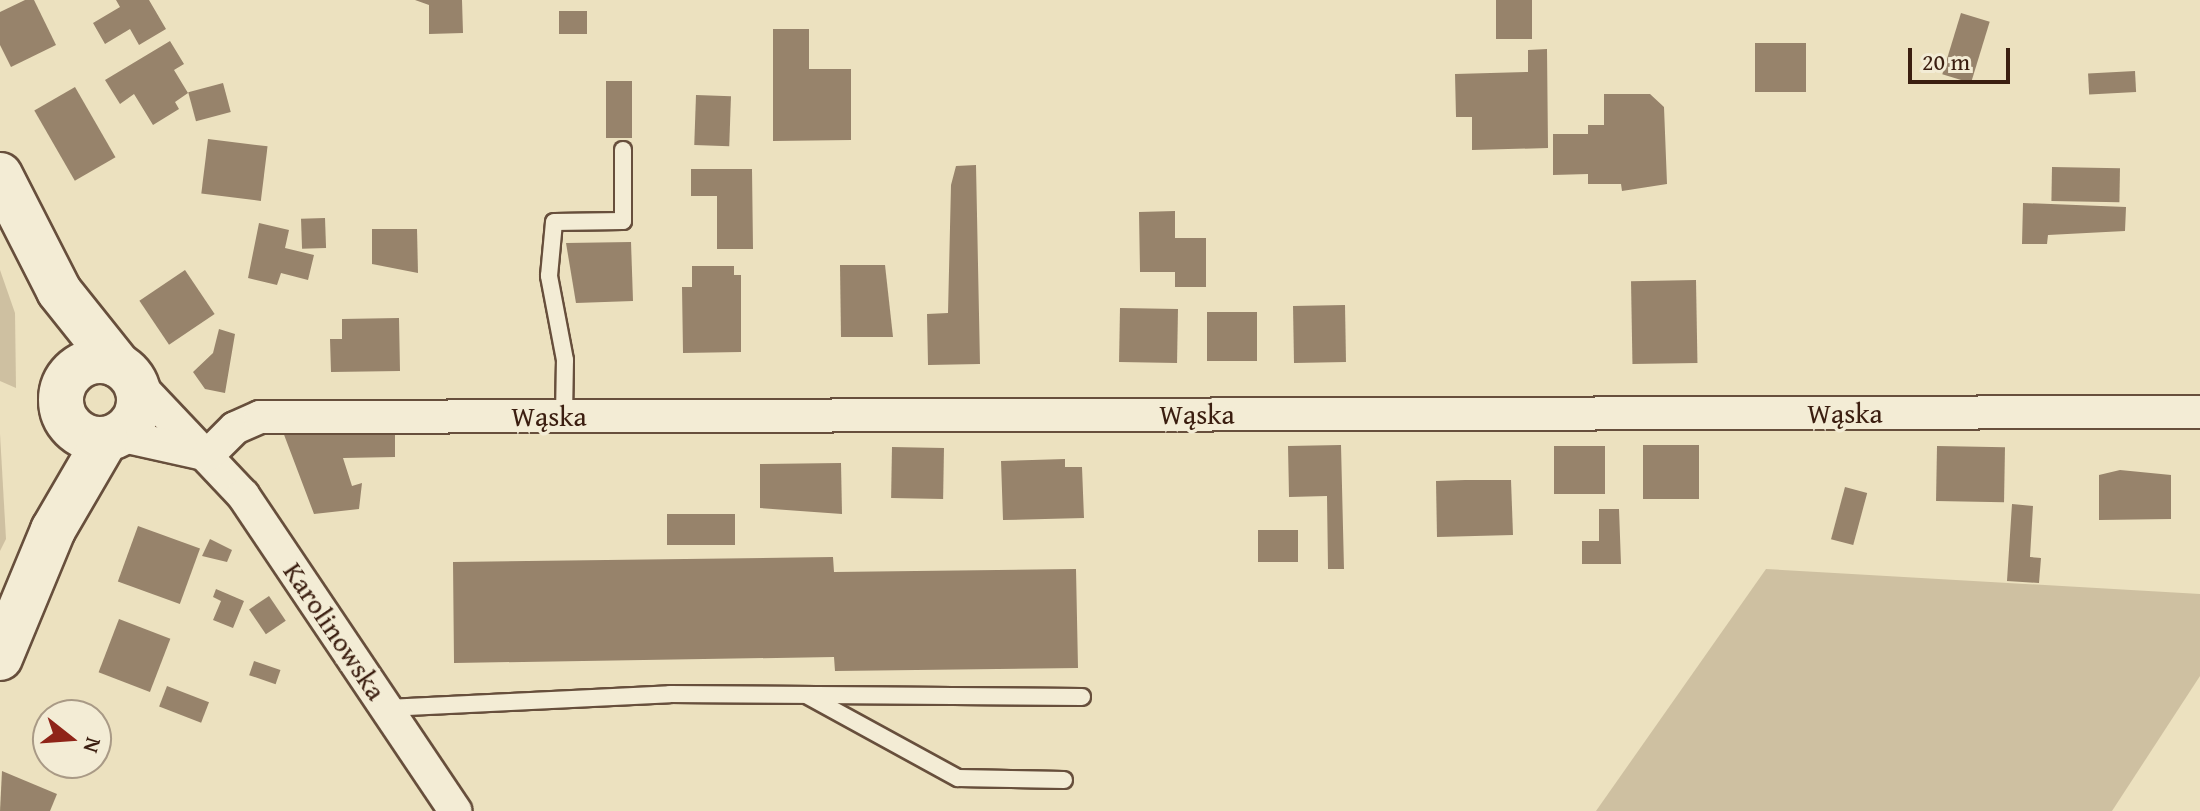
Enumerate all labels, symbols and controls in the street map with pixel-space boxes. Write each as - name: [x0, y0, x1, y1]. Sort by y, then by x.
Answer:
- scale bar: [1912, 32, 2014, 82]
- text: 20 m: [1922, 44, 1970, 79]
- street label: Wąska: [1807, 396, 1883, 430]
- street label: Wąska: [1159, 397, 1235, 431]
- street label: Wąska: [511, 399, 587, 433]
- street label: Karolinowska: [277, 556, 393, 706]
- north arrow: [32, 699, 112, 779]
- text: N: [76, 734, 110, 757]

